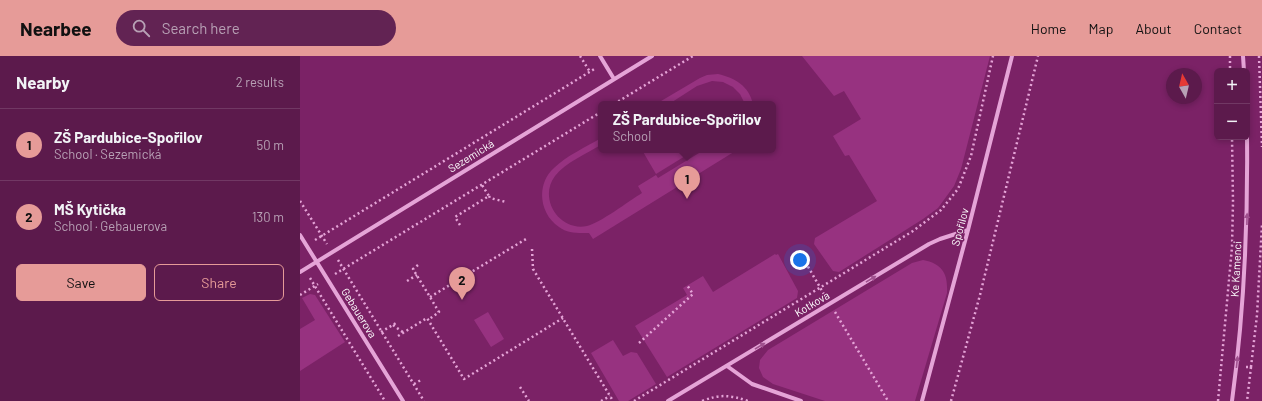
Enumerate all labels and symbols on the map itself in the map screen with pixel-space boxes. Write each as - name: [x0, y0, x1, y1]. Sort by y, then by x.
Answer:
- north arrow: [1166, 68, 1202, 104]
- street label: Sezemická: [445, 136, 496, 175]
- pin: 1: [674, 166, 700, 199]
- street label: Spořilov: [948, 206, 971, 247]
- one-way arrow: [1243, 213, 1250, 225]
- street label: Ke Kamenci: [1228, 240, 1243, 297]
- your location: [790, 250, 810, 270]
- pin: 2: [449, 267, 475, 300]
- one-way arrow: [865, 275, 877, 282]
- street label: Gebauerova: [339, 285, 380, 340]
- street label: Kotkova: [792, 288, 832, 319]
- one-way arrow: [755, 342, 765, 350]
- one-way arrow: [1234, 356, 1240, 368]

